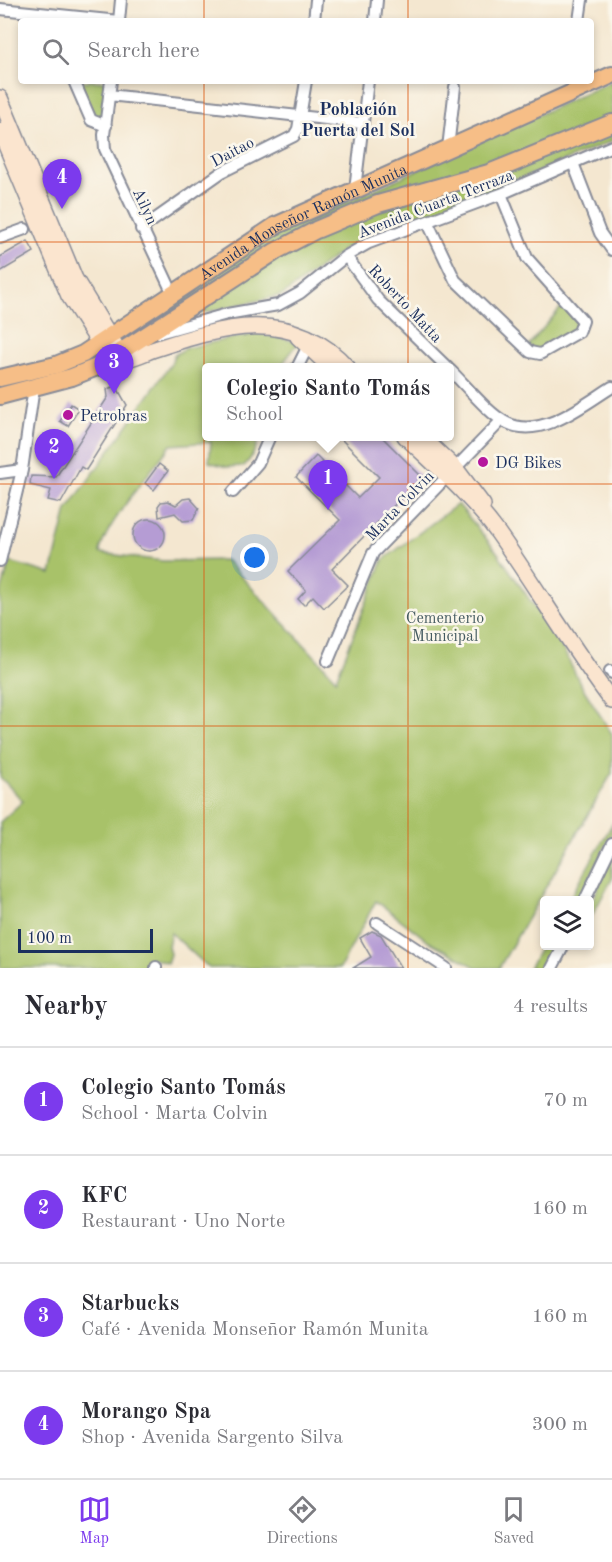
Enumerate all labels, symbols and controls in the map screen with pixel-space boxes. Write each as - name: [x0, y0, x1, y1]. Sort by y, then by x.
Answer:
- search box: [18, 18, 594, 84]
- icon: search: [39, 35, 72, 68]
- text: Search here: [87, 40, 200, 62]
- district label: Población Puerta del Sol: [301, 101, 416, 140]
- street label: Daitao: [209, 135, 257, 171]
- pin: 4: [42, 160, 82, 209]
- street label: Avenida Monseñor Ramón Munita: [197, 162, 410, 284]
- street label: Avenida Cuarta Terraza: [356, 168, 516, 242]
- street label: Ailyn: [129, 186, 160, 228]
- street label: Roberto Matta: [365, 262, 445, 346]
- pin: 3: [94, 344, 134, 394]
- popup: [202, 363, 454, 441]
- text: Colegio Santo Tomás: [226, 378, 430, 400]
- text: School: [226, 405, 283, 425]
- marker: Petrobras: [61, 408, 75, 422]
- place label: Petrobras: [80, 409, 147, 425]
- pin: 2: [34, 430, 74, 479]
- marker: DG Bikes: [476, 455, 490, 469]
- place label: DG Bikes: [495, 456, 562, 472]
- pin: 1: [308, 460, 348, 510]
- street label: Marta Colvin: [363, 468, 438, 544]
- your location: [240, 543, 269, 572]
- park label: Cementerio Municipal: [406, 611, 484, 645]
- map controls: [540, 896, 594, 950]
- button: layers: [540, 896, 594, 950]
- scale bar: [18, 926, 153, 953]
- text: 100 m: [27, 931, 72, 947]
- text: Nearby: [24, 994, 108, 1020]
- text: 4 results: [513, 997, 588, 1017]
- text: Colegio Santo Tomás: [81, 1077, 286, 1099]
- text: 1: [38, 1091, 49, 1111]
- text: 70 m: [543, 1091, 588, 1111]
- text: School · Marta Colvin: [81, 1104, 268, 1124]
- text: KFC: [81, 1185, 127, 1207]
- text: 2: [38, 1199, 49, 1219]
- text: 160 m: [532, 1199, 588, 1219]
- text: Restaurant · Uno Norte: [81, 1212, 285, 1232]
- text: Starbucks: [81, 1293, 179, 1315]
- text: 3: [38, 1307, 49, 1327]
- text: 160 m: [532, 1307, 588, 1327]
- text: Café · Avenida Monseñor Ramón Munita: [81, 1320, 429, 1340]
- text: Morango Spa: [81, 1401, 211, 1423]
- text: 4: [38, 1415, 49, 1435]
- text: 300 m: [532, 1415, 588, 1435]
- text: Shop · Avenida Sargento Silva: [81, 1428, 343, 1448]
- tab: Map: [78, 1493, 111, 1549]
- tab: Directions: [267, 1493, 338, 1549]
- tab: Saved: [493, 1493, 534, 1549]

